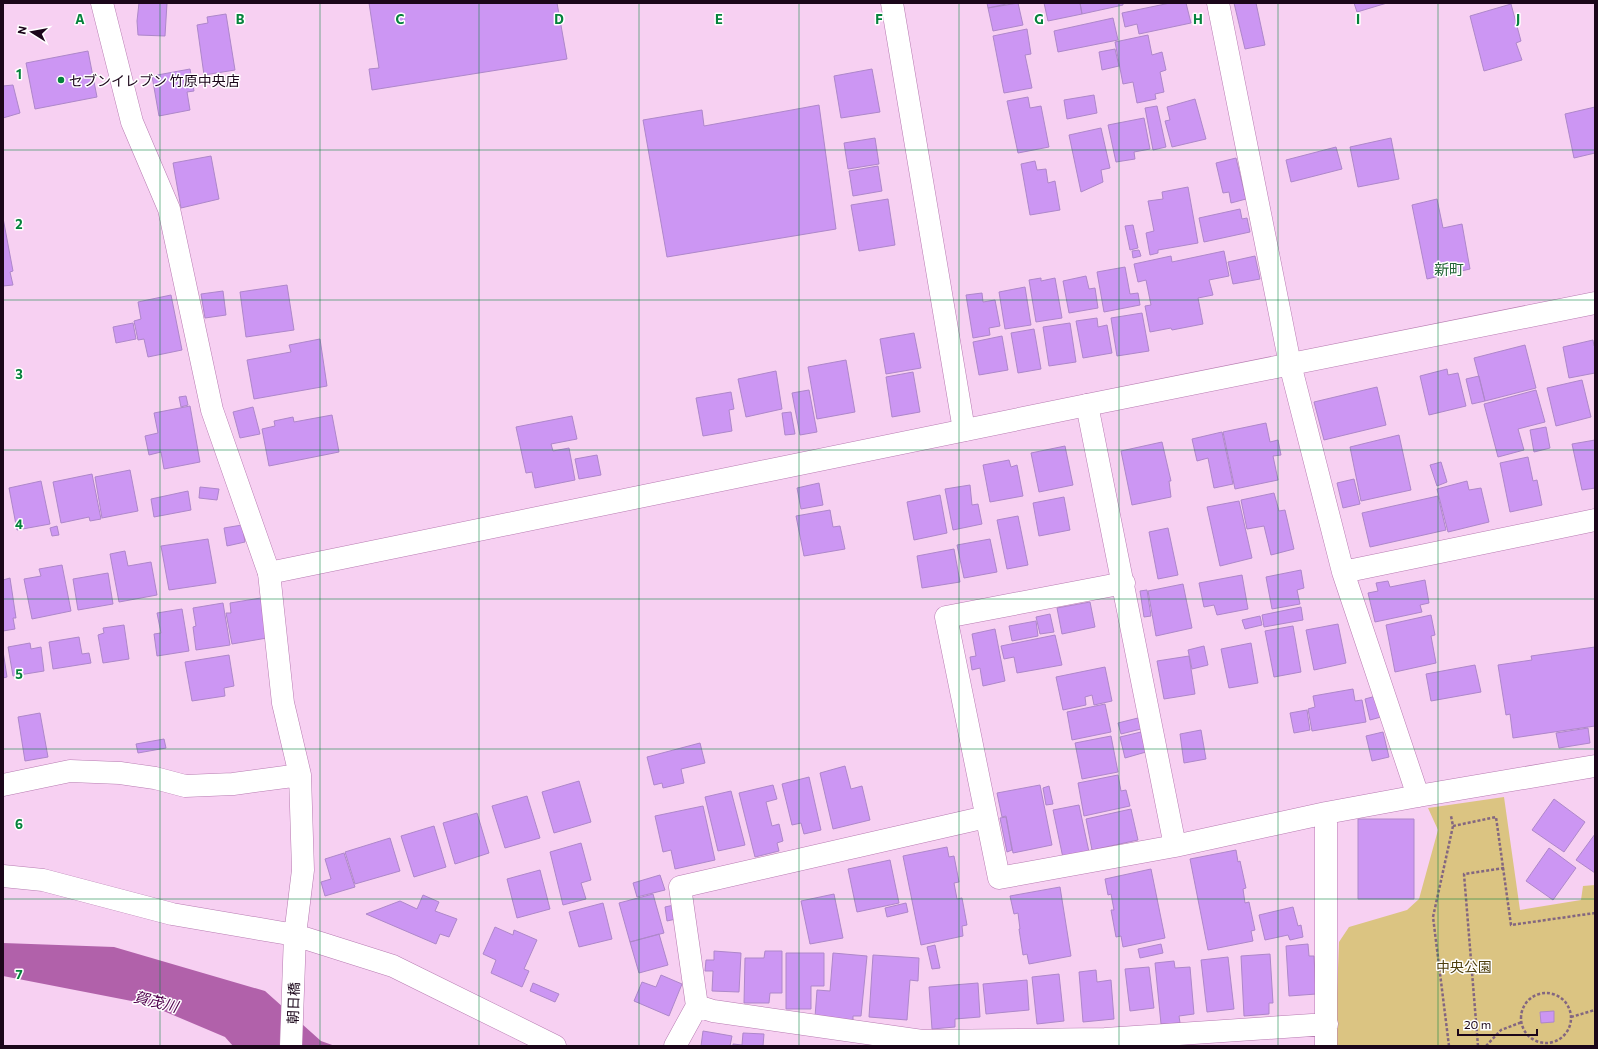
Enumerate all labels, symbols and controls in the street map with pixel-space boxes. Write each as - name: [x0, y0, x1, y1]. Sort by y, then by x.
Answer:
- text: A: [75, 11, 85, 27]
- text: B: [236, 11, 245, 27]
- text: C: [396, 11, 405, 27]
- text: D: [554, 11, 564, 27]
- text: E: [715, 11, 723, 27]
- text: F: [875, 11, 883, 27]
- text: G: [1034, 11, 1044, 27]
- text: H: [1193, 11, 1203, 27]
- text: I: [1356, 11, 1360, 27]
- text: J: [1516, 11, 1520, 27]
- north arrow: [12, 12, 52, 52]
- text: N: [15, 25, 29, 35]
- text: 1: [16, 66, 22, 82]
- place label: セブンイレブン 竹原中央店: [69, 72, 240, 89]
- marker: セブンイレブン 竹原中央店: [56, 75, 66, 85]
- text: 2: [15, 216, 23, 232]
- district label: 新町: [1434, 260, 1464, 278]
- text: 3: [15, 366, 23, 382]
- text: 4: [15, 516, 23, 532]
- text: 5: [15, 666, 23, 682]
- text: 6: [15, 816, 23, 832]
- park label: 中央公園: [1436, 958, 1492, 975]
- text: 7: [15, 966, 23, 982]
- street label: 朝日橋: [284, 982, 302, 1024]
- water label: 賀茂川: [132, 987, 182, 1016]
- scale bar: [1458, 1011, 1537, 1037]
- text: 20 m: [1464, 1017, 1491, 1031]

